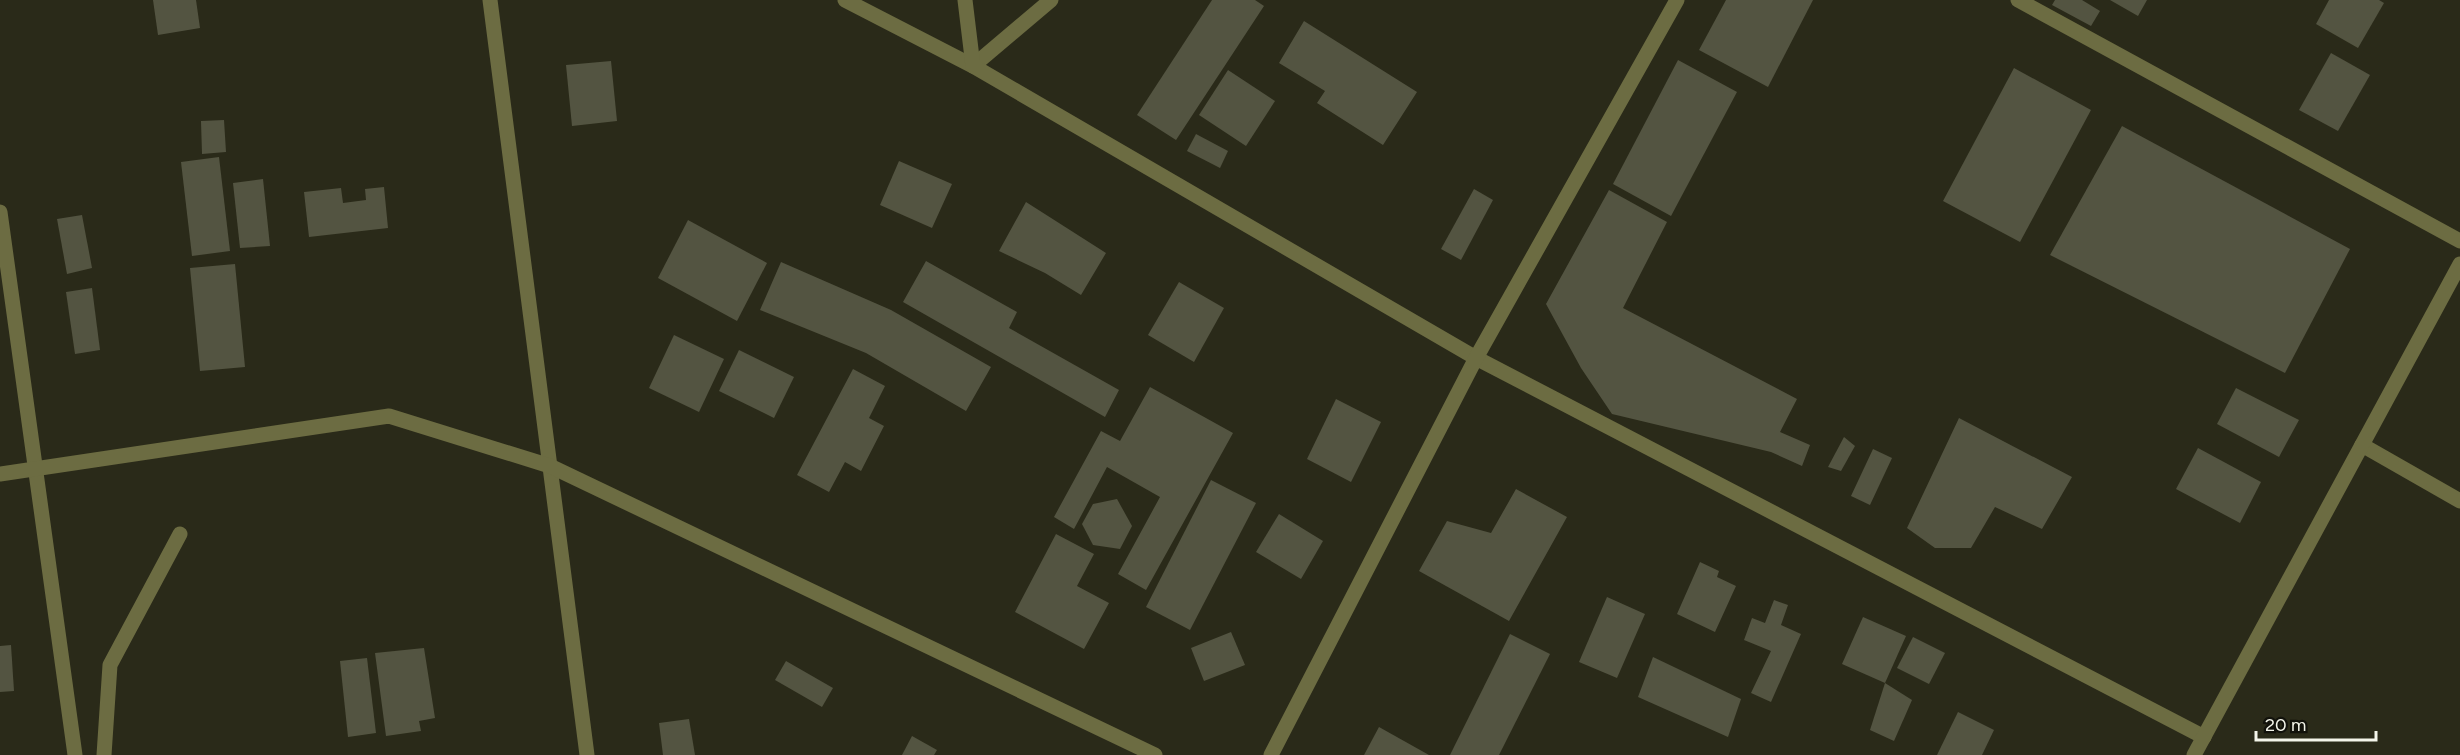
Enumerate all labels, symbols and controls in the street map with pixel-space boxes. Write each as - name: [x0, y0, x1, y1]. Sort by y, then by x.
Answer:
- scale bar: [2256, 704, 2376, 742]
- text: 20 m: [2265, 714, 2306, 736]

